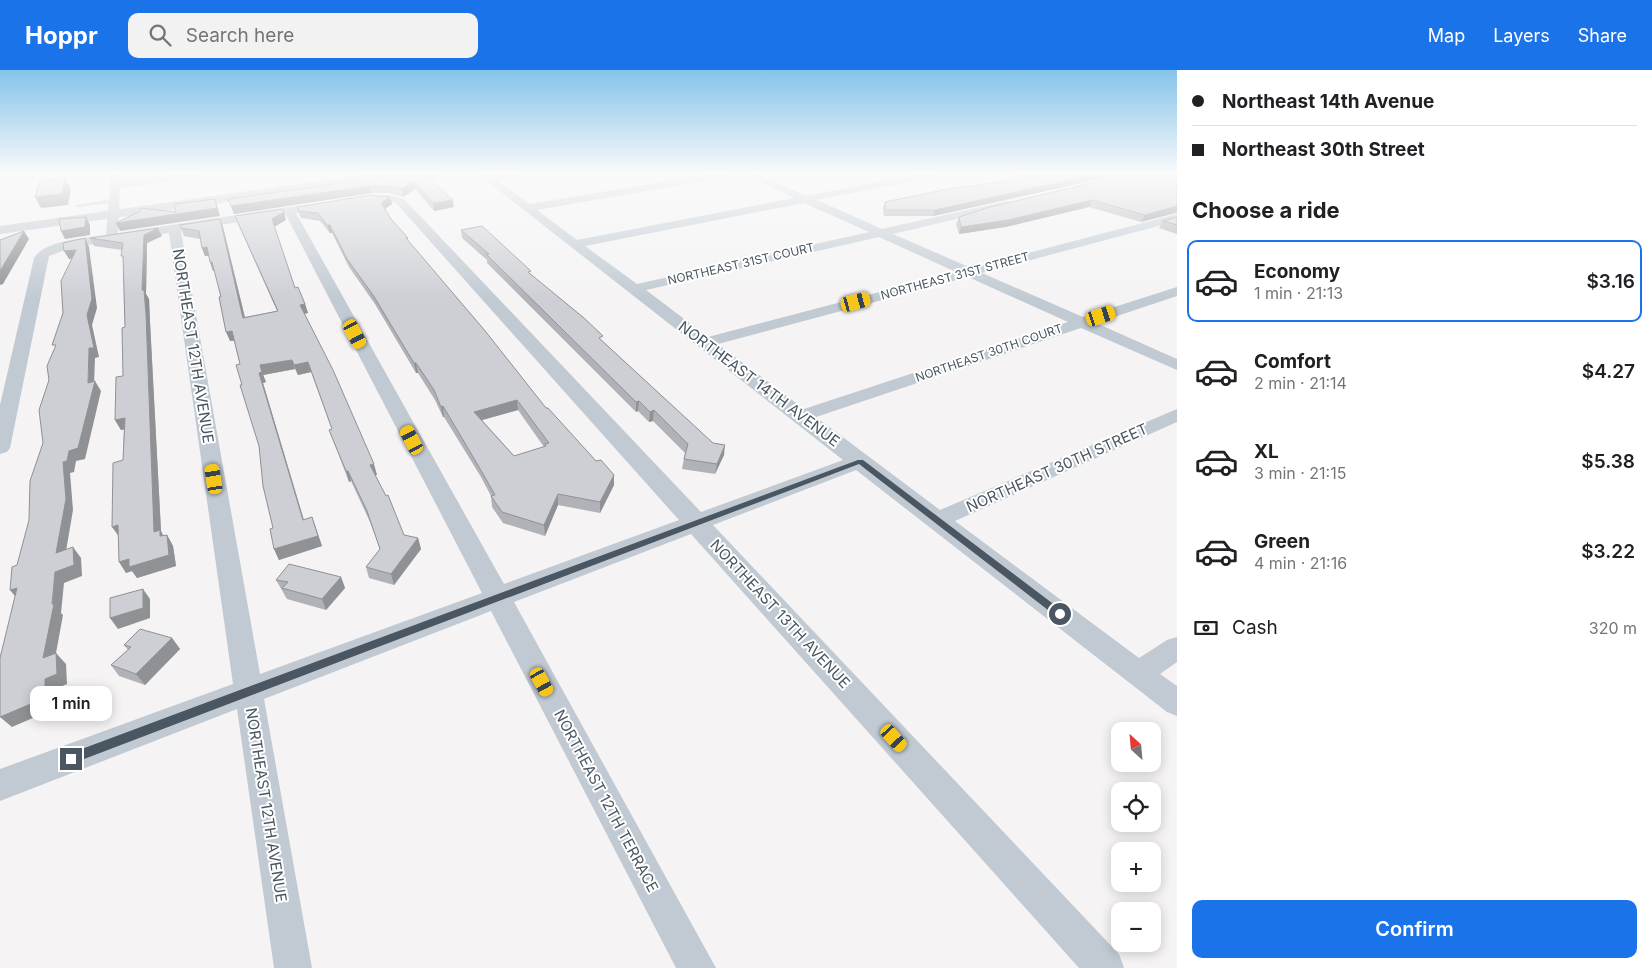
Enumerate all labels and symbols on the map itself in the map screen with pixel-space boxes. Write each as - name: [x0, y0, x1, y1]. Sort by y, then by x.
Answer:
- street label: NORTHEAST 31ST COURT: [666, 239, 816, 288]
- street label: NORTHEAST 12TH AVENUE: [169, 247, 218, 445]
- street label: NORTHEAST 31ST STREET: [879, 248, 1031, 303]
- car: [839, 291, 872, 313]
- car: [1084, 304, 1117, 328]
- car: [341, 317, 368, 351]
- street label: NORTHEAST 14TH AVENUE: [675, 317, 844, 451]
- street label: NORTHEAST 30TH COURT: [913, 320, 1064, 385]
- street label: NORTHEAST 30TH STREET: [963, 419, 1150, 516]
- car: [398, 423, 425, 457]
- car: [204, 463, 223, 495]
- street label: NORTHEAST 13TH AVENUE: [706, 535, 854, 692]
- route start: [1049, 603, 1071, 625]
- car: [528, 665, 555, 699]
- callout: 1 min: [30, 686, 112, 722]
- street label: NORTHEAST 12TH AVENUE: [242, 706, 291, 904]
- street label: NORTHEAST 12TH TERRACE: [550, 706, 663, 895]
- car: [878, 722, 909, 754]
- north arrow: [1111, 722, 1161, 772]
- route end: [60, 748, 82, 770]

